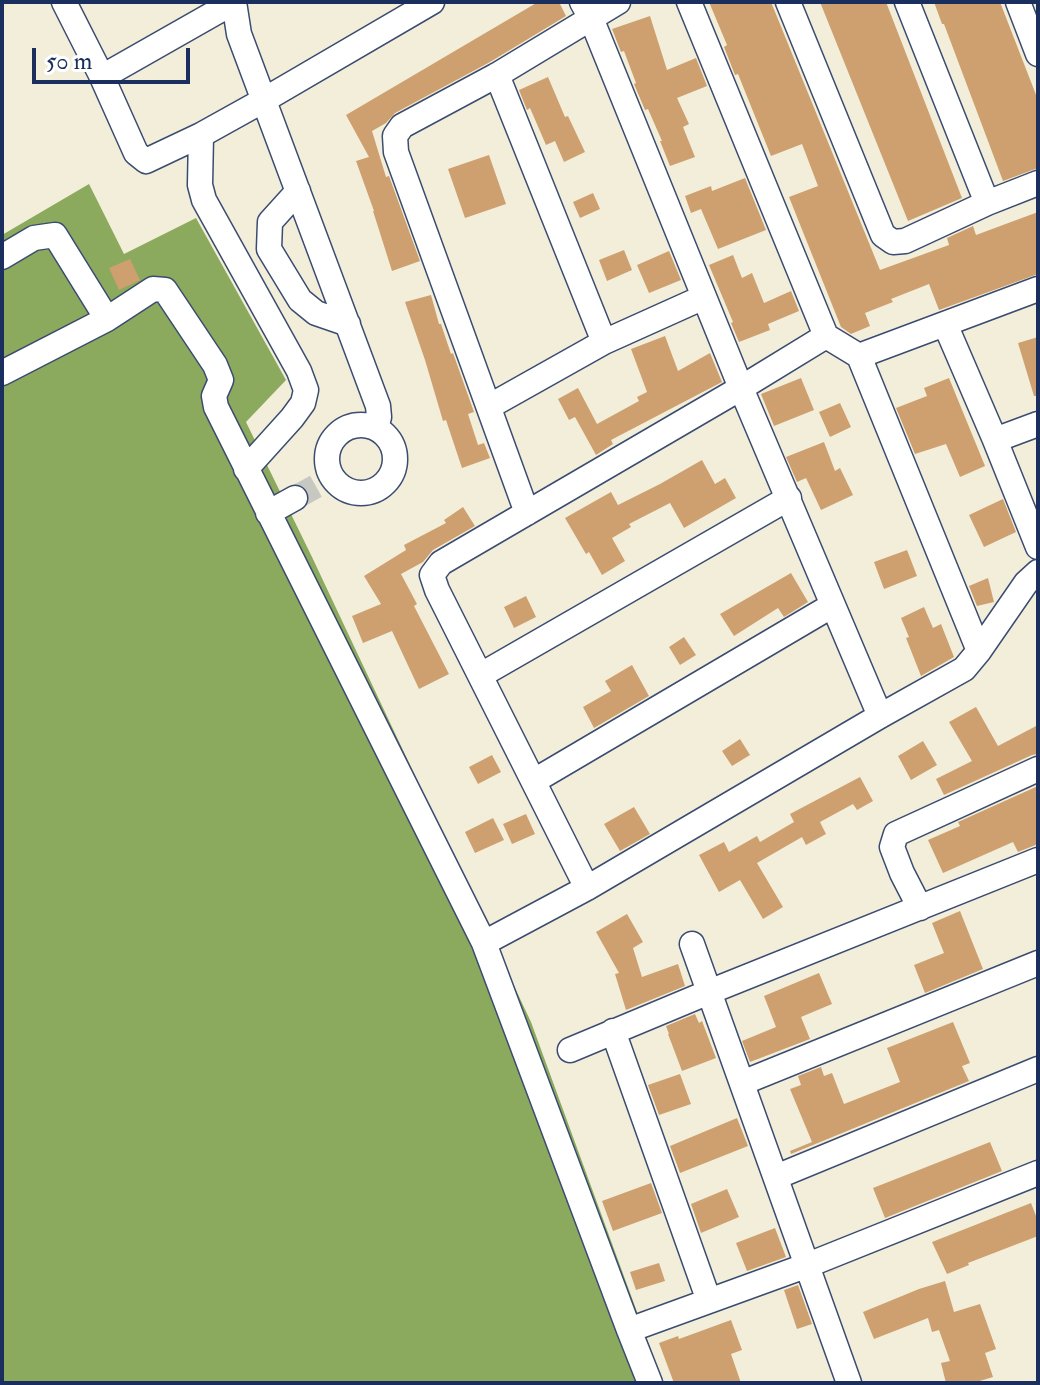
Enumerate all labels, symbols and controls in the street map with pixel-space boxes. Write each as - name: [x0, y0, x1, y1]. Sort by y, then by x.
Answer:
- scale bar: [36, 32, 194, 82]
- text: 50 m: [46, 46, 92, 77]

